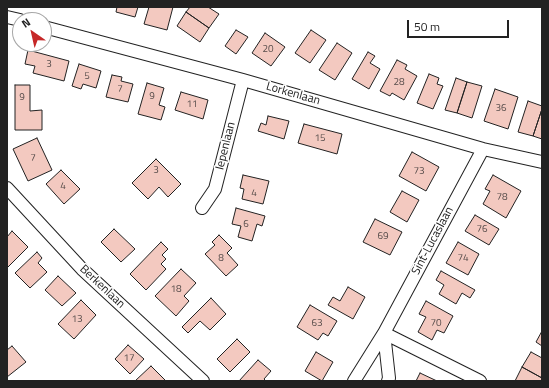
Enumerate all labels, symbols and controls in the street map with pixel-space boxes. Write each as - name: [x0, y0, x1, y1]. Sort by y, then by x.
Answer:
- north arrow: [12, 12, 52, 52]
- scale bar: [409, 12, 511, 38]
- text: N: [18, 14, 33, 32]
- text: 50 m: [414, 17, 440, 36]
- house number: 20: [262, 44, 274, 56]
- house number: 3: [46, 59, 52, 71]
- house number: 5: [84, 71, 90, 83]
- house number: 28: [393, 77, 405, 89]
- street label: Lorkenlaan: [264, 79, 322, 109]
- house number: 7: [117, 84, 123, 96]
- house number: 9: [149, 91, 155, 103]
- house number: 9: [19, 92, 25, 104]
- house number: 11: [186, 99, 198, 111]
- house number: 36: [495, 103, 507, 115]
- street label: Iepenlaan: [213, 120, 239, 172]
- house number: 15: [314, 133, 326, 145]
- house number: 7: [30, 153, 36, 165]
- house number: 3: [153, 165, 159, 177]
- house number: 73: [413, 166, 425, 178]
- house number: 4: [60, 181, 66, 193]
- house number: 4: [251, 188, 257, 200]
- house number: 78: [496, 192, 508, 204]
- street label: Sint-Lucaslaan: [409, 205, 457, 277]
- house number: 6: [243, 219, 249, 231]
- house number: 76: [476, 224, 488, 236]
- house number: 69: [377, 231, 389, 243]
- house number: 8: [218, 253, 224, 265]
- house number: 74: [457, 253, 469, 265]
- street label: Berkenlaan: [76, 262, 128, 312]
- house number: 18: [170, 284, 182, 296]
- house number: 13: [71, 314, 83, 326]
- house number: 63: [311, 318, 323, 330]
- house number: 70: [430, 318, 442, 330]
- house number: 17: [123, 353, 135, 365]

